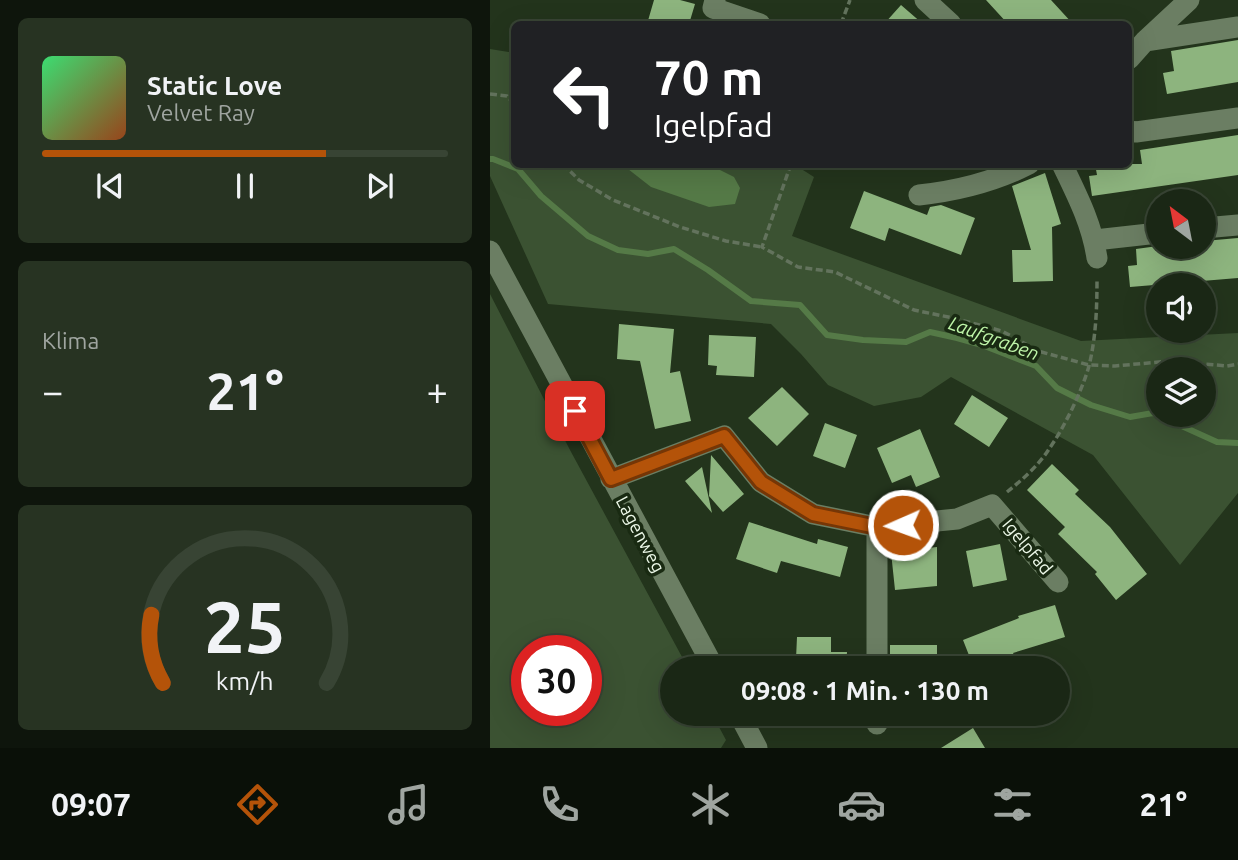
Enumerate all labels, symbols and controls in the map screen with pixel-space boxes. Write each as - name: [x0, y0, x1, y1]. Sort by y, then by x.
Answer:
- icon: left: [539, 49, 630, 140]
- text: 70 m: [654, 49, 763, 104]
- text: Static Love: [147, 71, 282, 100]
- text: Velvet Ray: [147, 100, 255, 125]
- text: Igelpfad: [654, 107, 773, 143]
- icon: previous: [91, 167, 129, 205]
- icon: pause: [226, 167, 264, 205]
- icon: next: [361, 167, 399, 205]
- north arrow: [1146, 189, 1216, 259]
- map controls: [1146, 189, 1216, 427]
- button: sound: [1146, 273, 1216, 343]
- water label: Laufgraben: [946, 312, 1042, 364]
- text: Klima: [42, 328, 99, 353]
- button: layers: [1146, 357, 1216, 427]
- text: 21°: [206, 362, 284, 420]
- text: −: [42, 370, 63, 412]
- text: +: [427, 370, 448, 412]
- pin: [545, 381, 605, 441]
- icon: arrive: [556, 392, 594, 430]
- position arrow: [866, 488, 940, 562]
- street label: Lagenweg: [613, 493, 669, 575]
- street label: Igelpfad: [999, 514, 1057, 578]
- text: 25: [204, 586, 286, 668]
- speed limit sign: 30: [511, 635, 602, 726]
- text: km/h: [216, 667, 274, 695]
- text: 09:08 · 1 Min. · 130 m: [741, 676, 989, 705]
- icon: directions: [233, 780, 282, 829]
- icon: music: [384, 780, 433, 829]
- icon: phone: [535, 780, 584, 829]
- icon: climate: [686, 780, 735, 829]
- icon: car: [837, 780, 886, 829]
- icon: filters: [988, 780, 1037, 829]
- text: 09:07: [51, 786, 131, 822]
- text: 21°: [1140, 786, 1187, 822]

